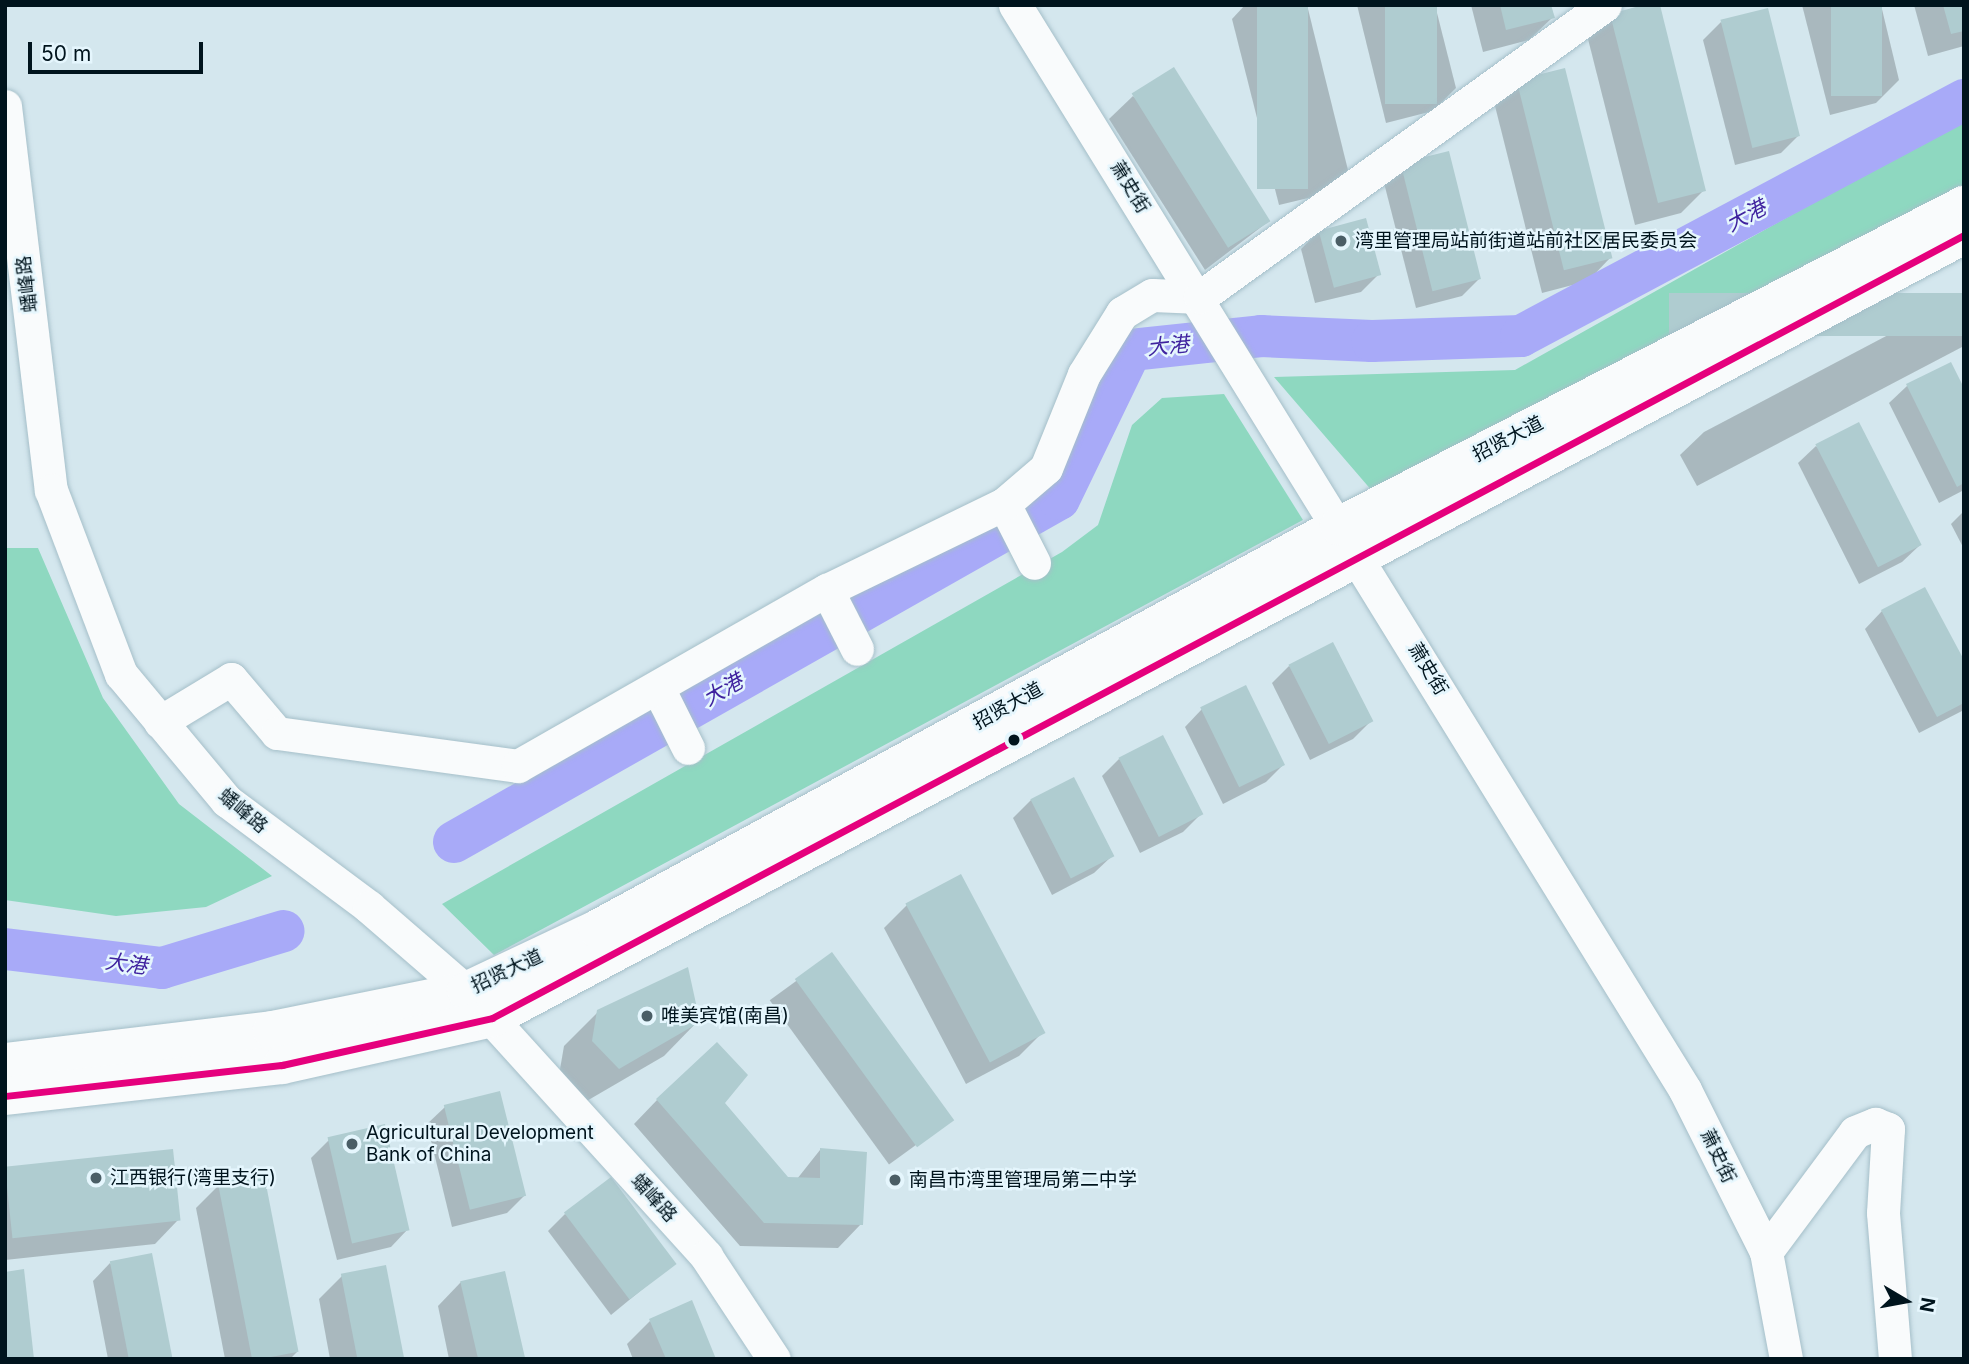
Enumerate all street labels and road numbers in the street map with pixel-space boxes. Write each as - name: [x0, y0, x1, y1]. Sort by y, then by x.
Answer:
- street label: 萧史街: [1105, 157, 1155, 217]
- street label: 蟠峰路: [12, 254, 42, 314]
- street label: 招贤大道: [1469, 412, 1547, 466]
- street label: 萧史街: [1404, 639, 1452, 699]
- street label: 招贤大道: [969, 678, 1047, 734]
- street label: 蟠峰路: [214, 784, 272, 838]
- street label: 招贤大道: [468, 945, 546, 997]
- street label: 萧史街: [1695, 1125, 1741, 1187]
- street label: 蟠峰路: [626, 1169, 682, 1227]

